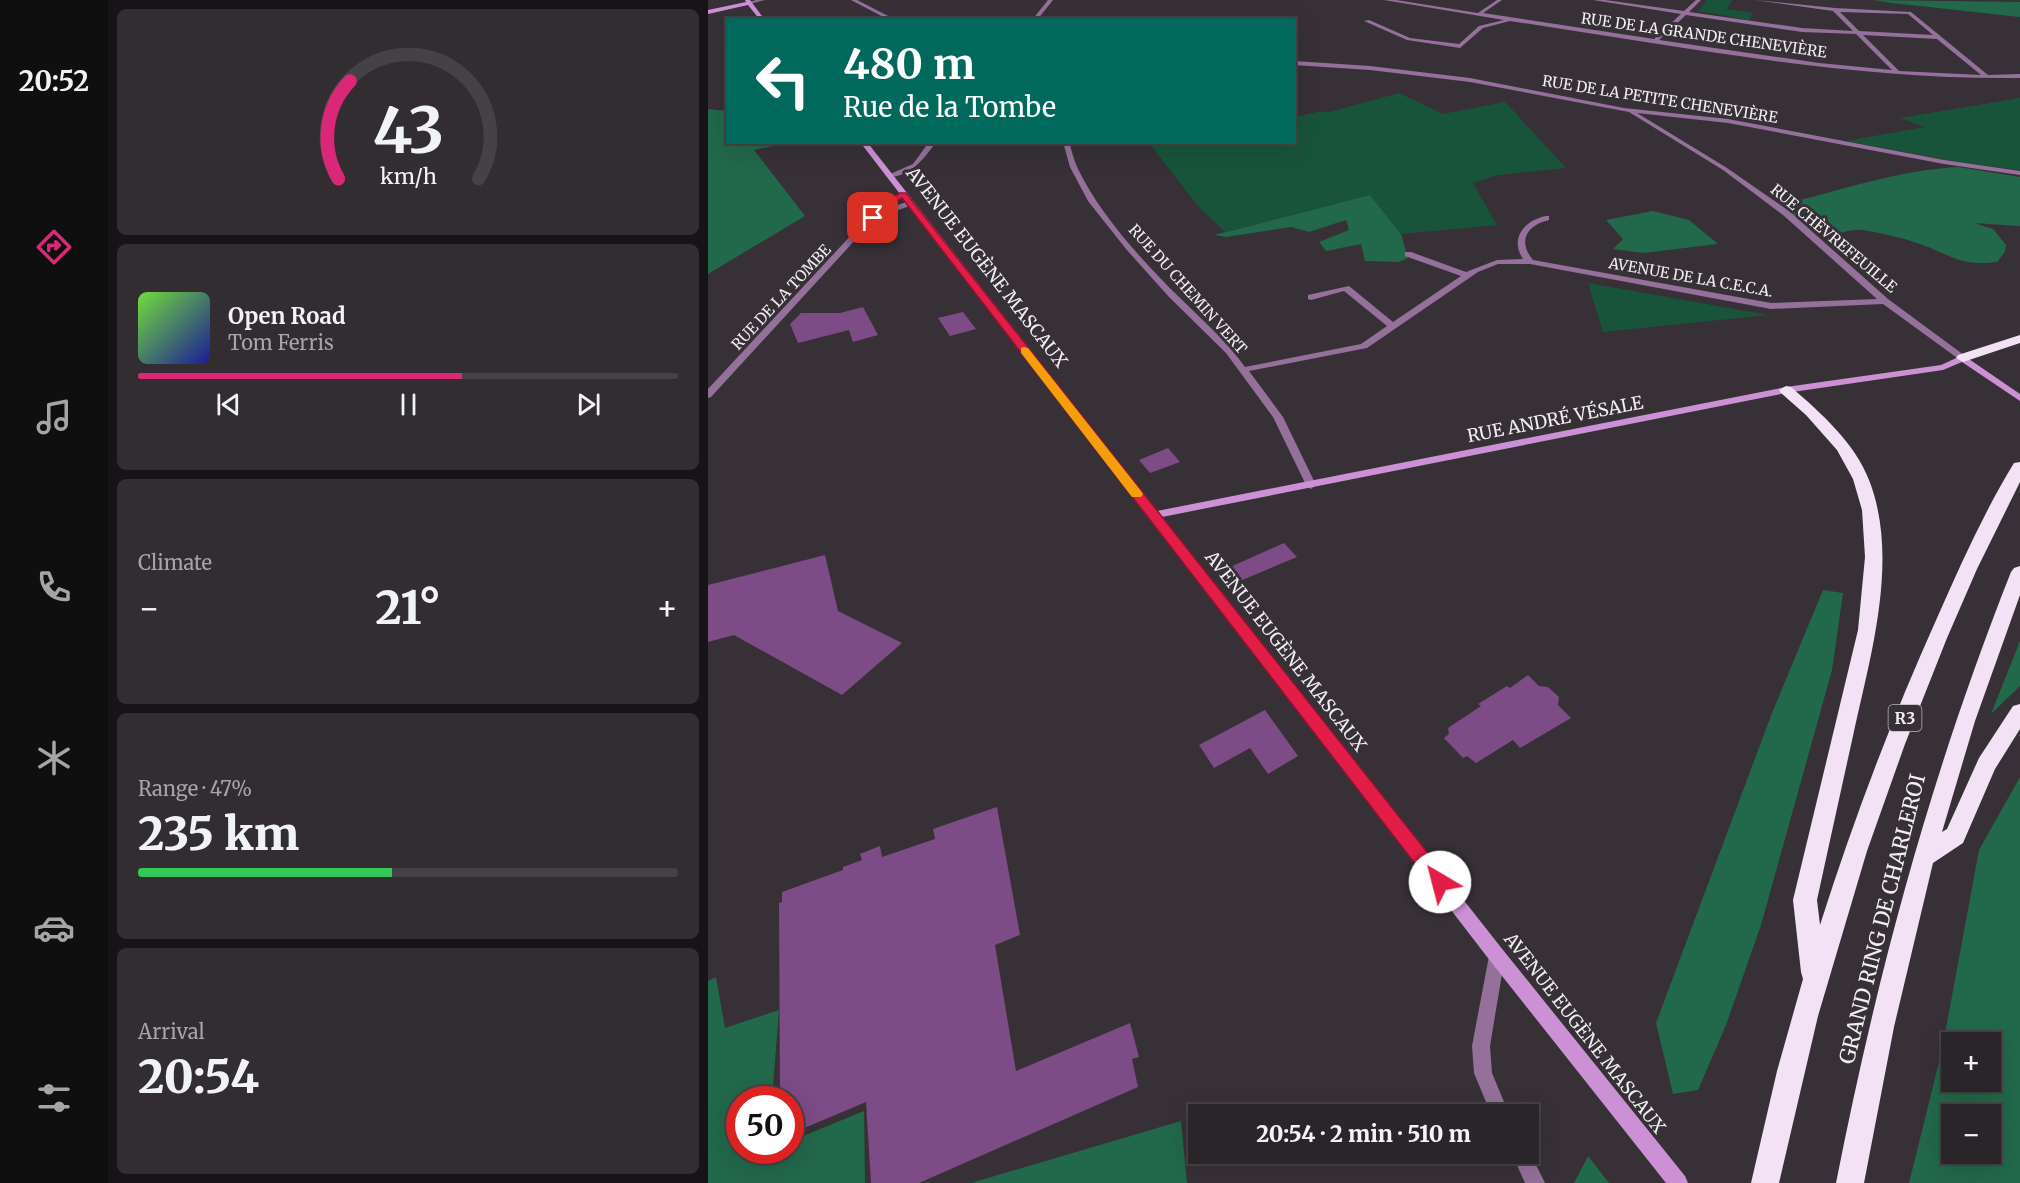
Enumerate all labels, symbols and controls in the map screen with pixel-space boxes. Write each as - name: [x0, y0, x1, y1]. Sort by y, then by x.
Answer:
- street label: RUE DE LA GRANDE CHENEVIÈRE: [1580, 7, 1829, 62]
- text: 480 m: [843, 38, 975, 90]
- icon: left: [744, 42, 822, 120]
- text: 20:52: [19, 64, 89, 98]
- street label: RUE DE LA PETITE CHENEVIÈRE: [1541, 70, 1780, 127]
- text: Rue de la Tombe: [843, 90, 1056, 124]
- text: 43: [372, 92, 444, 170]
- street label: AVENUE EUGÈNE MASCAUX: [901, 161, 1073, 372]
- text: km/h: [380, 163, 436, 190]
- street label: RUE CHÈVREFEUILLE: [1767, 179, 1902, 297]
- pin: [847, 192, 898, 243]
- icon: arrive: [856, 201, 889, 234]
- street label: RUE DU CHEMIN VERT: [1125, 220, 1252, 358]
- icon: directions: [33, 226, 75, 268]
- street label: RUE DE LA TOMBE: [727, 240, 835, 354]
- street label: AVENUE DE LA C.E.C.A.: [1606, 253, 1775, 301]
- text: Open Road: [228, 302, 346, 330]
- text: Tom Ferris: [228, 330, 334, 355]
- icon: previous: [212, 388, 245, 421]
- icon: pause: [392, 388, 425, 421]
- icon: next: [572, 388, 605, 421]
- street label: RUE ANDRÉ VÉSALE: [1465, 391, 1645, 447]
- icon: music: [33, 396, 75, 438]
- street label: AVENUE EUGÈNE MASCAUX: [1200, 545, 1372, 756]
- text: Climate: [138, 550, 212, 575]
- icon: phone: [33, 566, 75, 608]
- text: 21°: [375, 580, 441, 636]
- text: −: [138, 588, 160, 629]
- text: +: [656, 588, 678, 629]
- road number: R3: [1888, 705, 1922, 731]
- icon: climate: [33, 737, 75, 779]
- street label: GRAND RING DE CHARLEROI: [1833, 771, 1931, 1067]
- text: Range · 47%: [138, 776, 252, 801]
- text: 235 km: [138, 806, 299, 862]
- position arrow: [1408, 850, 1472, 914]
- icon: car: [33, 907, 75, 949]
- street label: AVENUE EUGÈNE MASCAUX: [1499, 927, 1671, 1138]
- text: Arrival: [138, 1019, 205, 1044]
- map controls: [1941, 1032, 2001, 1164]
- button: +: [1941, 1032, 2001, 1092]
- text: 20:54: [138, 1049, 259, 1105]
- icon: filters: [33, 1077, 75, 1119]
- speed limit sign: 50: [726, 1086, 804, 1164]
- button: −: [1941, 1104, 2001, 1164]
- text: 20:54 · 2 min · 510 m: [1256, 1120, 1471, 1148]

